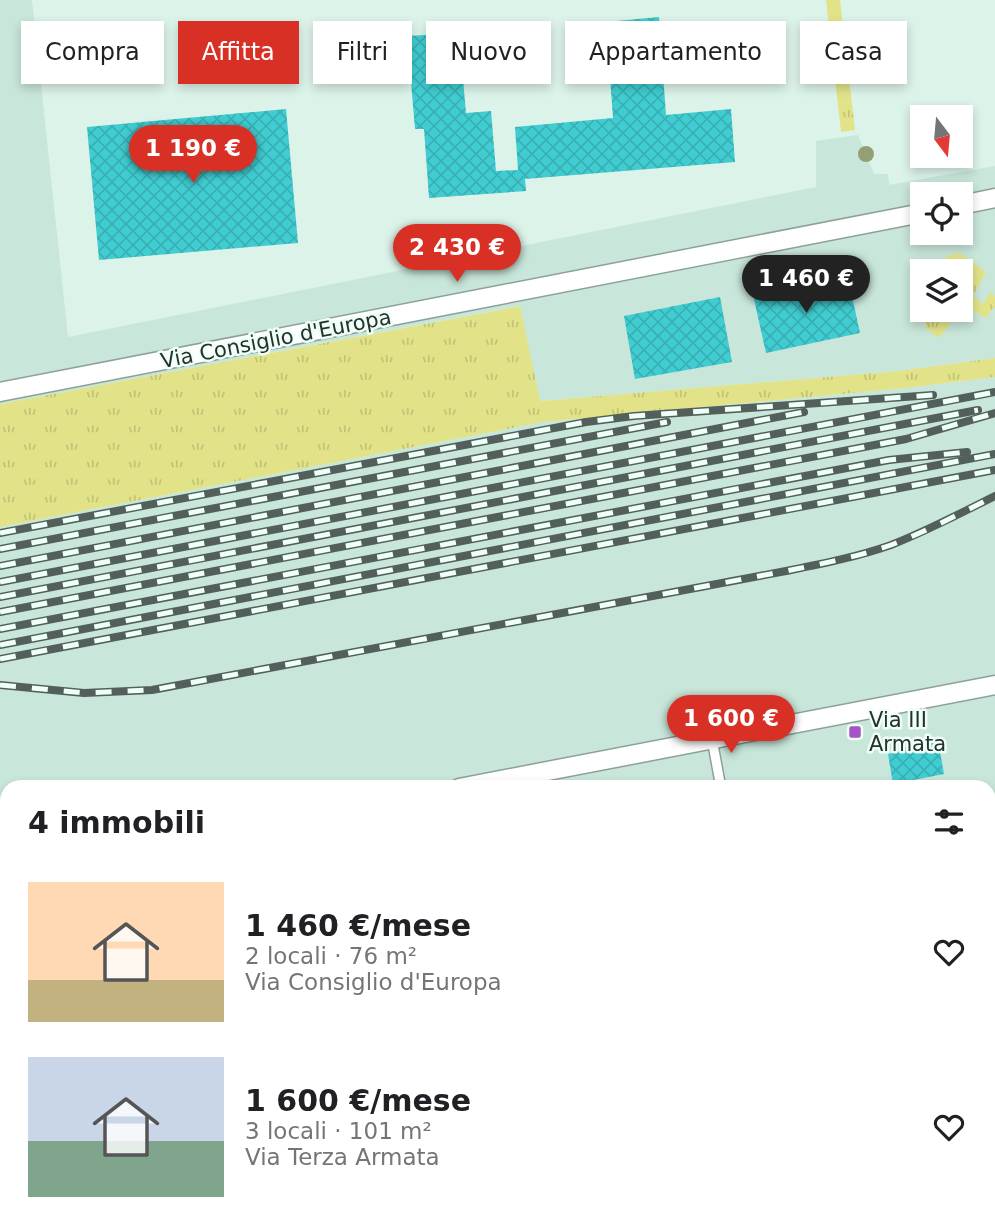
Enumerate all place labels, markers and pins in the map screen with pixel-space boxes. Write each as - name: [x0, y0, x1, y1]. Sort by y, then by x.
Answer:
- pin: 1 190 €: [128, 125, 258, 185]
- pin: 2 430 €: [392, 224, 522, 284]
- pin: 1 460 €: [741, 256, 871, 315]
- pin: 1 600 €: [666, 696, 796, 755]
- place label: Via III Armata: [869, 708, 946, 756]
- marker: Via III Armata: [847, 724, 863, 740]

